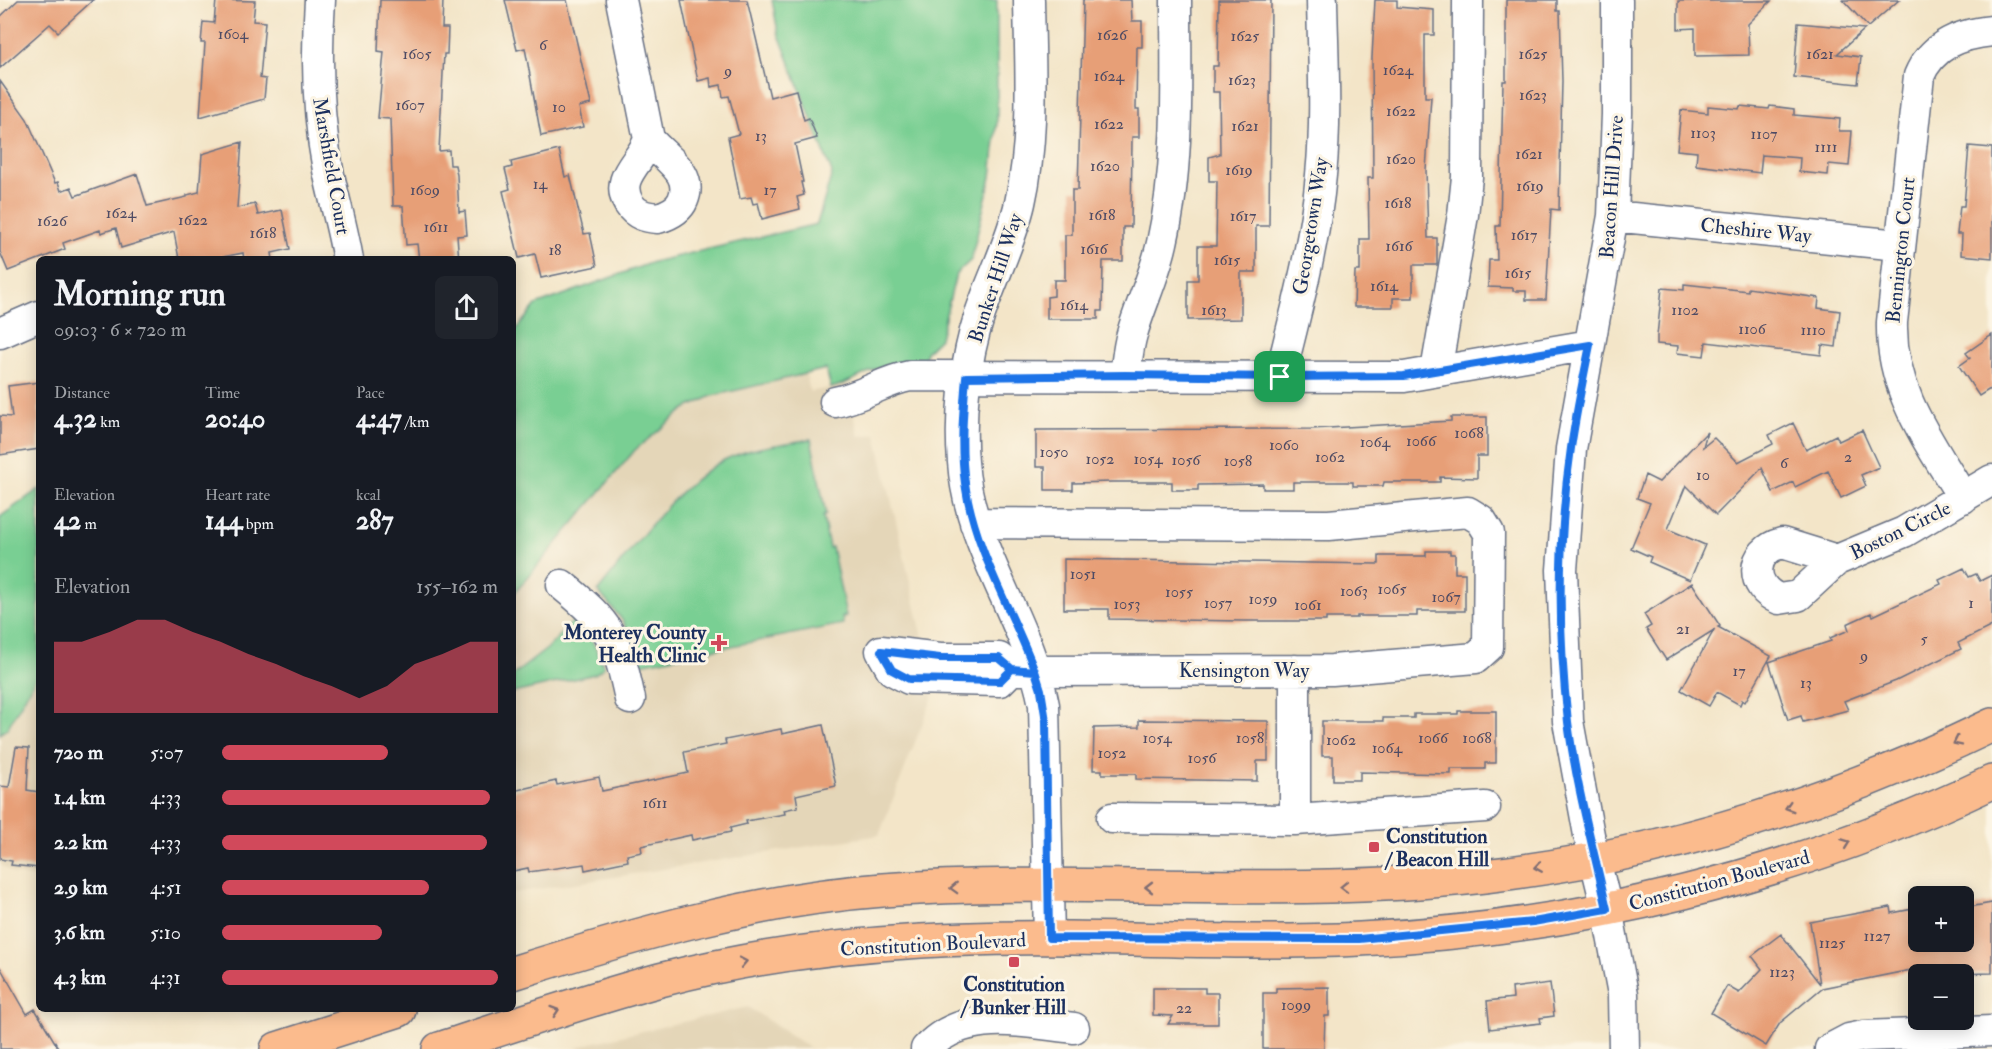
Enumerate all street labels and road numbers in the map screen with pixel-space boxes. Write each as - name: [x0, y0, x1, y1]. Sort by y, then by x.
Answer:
- street label: Marshfield Court: [307, 95, 356, 237]
- street label: Beacon Hill Drive: [1594, 114, 1629, 260]
- street label: Georgetown Way: [1287, 155, 1334, 296]
- street label: Bennington Court: [1880, 175, 1921, 324]
- street label: Bunker Hill Way: [963, 209, 1029, 346]
- street label: Cheshire Way: [1699, 212, 1814, 249]
- street label: Boston Circle: [1846, 495, 1955, 566]
- street label: Kensington Way: [1179, 658, 1311, 683]
- street label: Constitution Boulevard: [1626, 844, 1812, 917]
- street label: Constitution Boulevard: [839, 927, 1027, 962]

